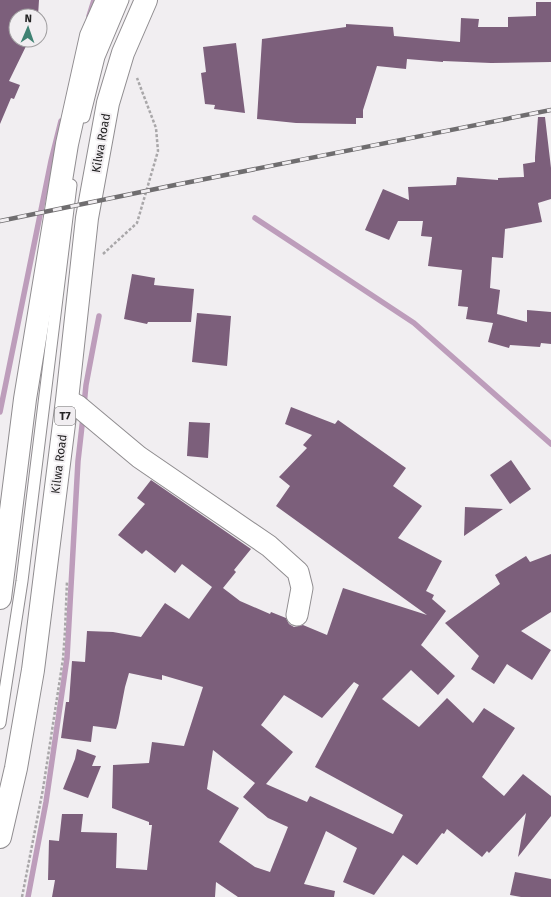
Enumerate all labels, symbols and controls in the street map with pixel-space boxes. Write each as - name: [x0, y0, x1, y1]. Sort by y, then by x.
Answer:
- north arrow: [8, 8, 48, 48]
- text: N: [24, 12, 32, 25]
- street label: Kilwa Road: [89, 112, 113, 174]
- road number: T7: [55, 407, 75, 425]
- street label: Kilwa Road: [48, 433, 70, 495]

